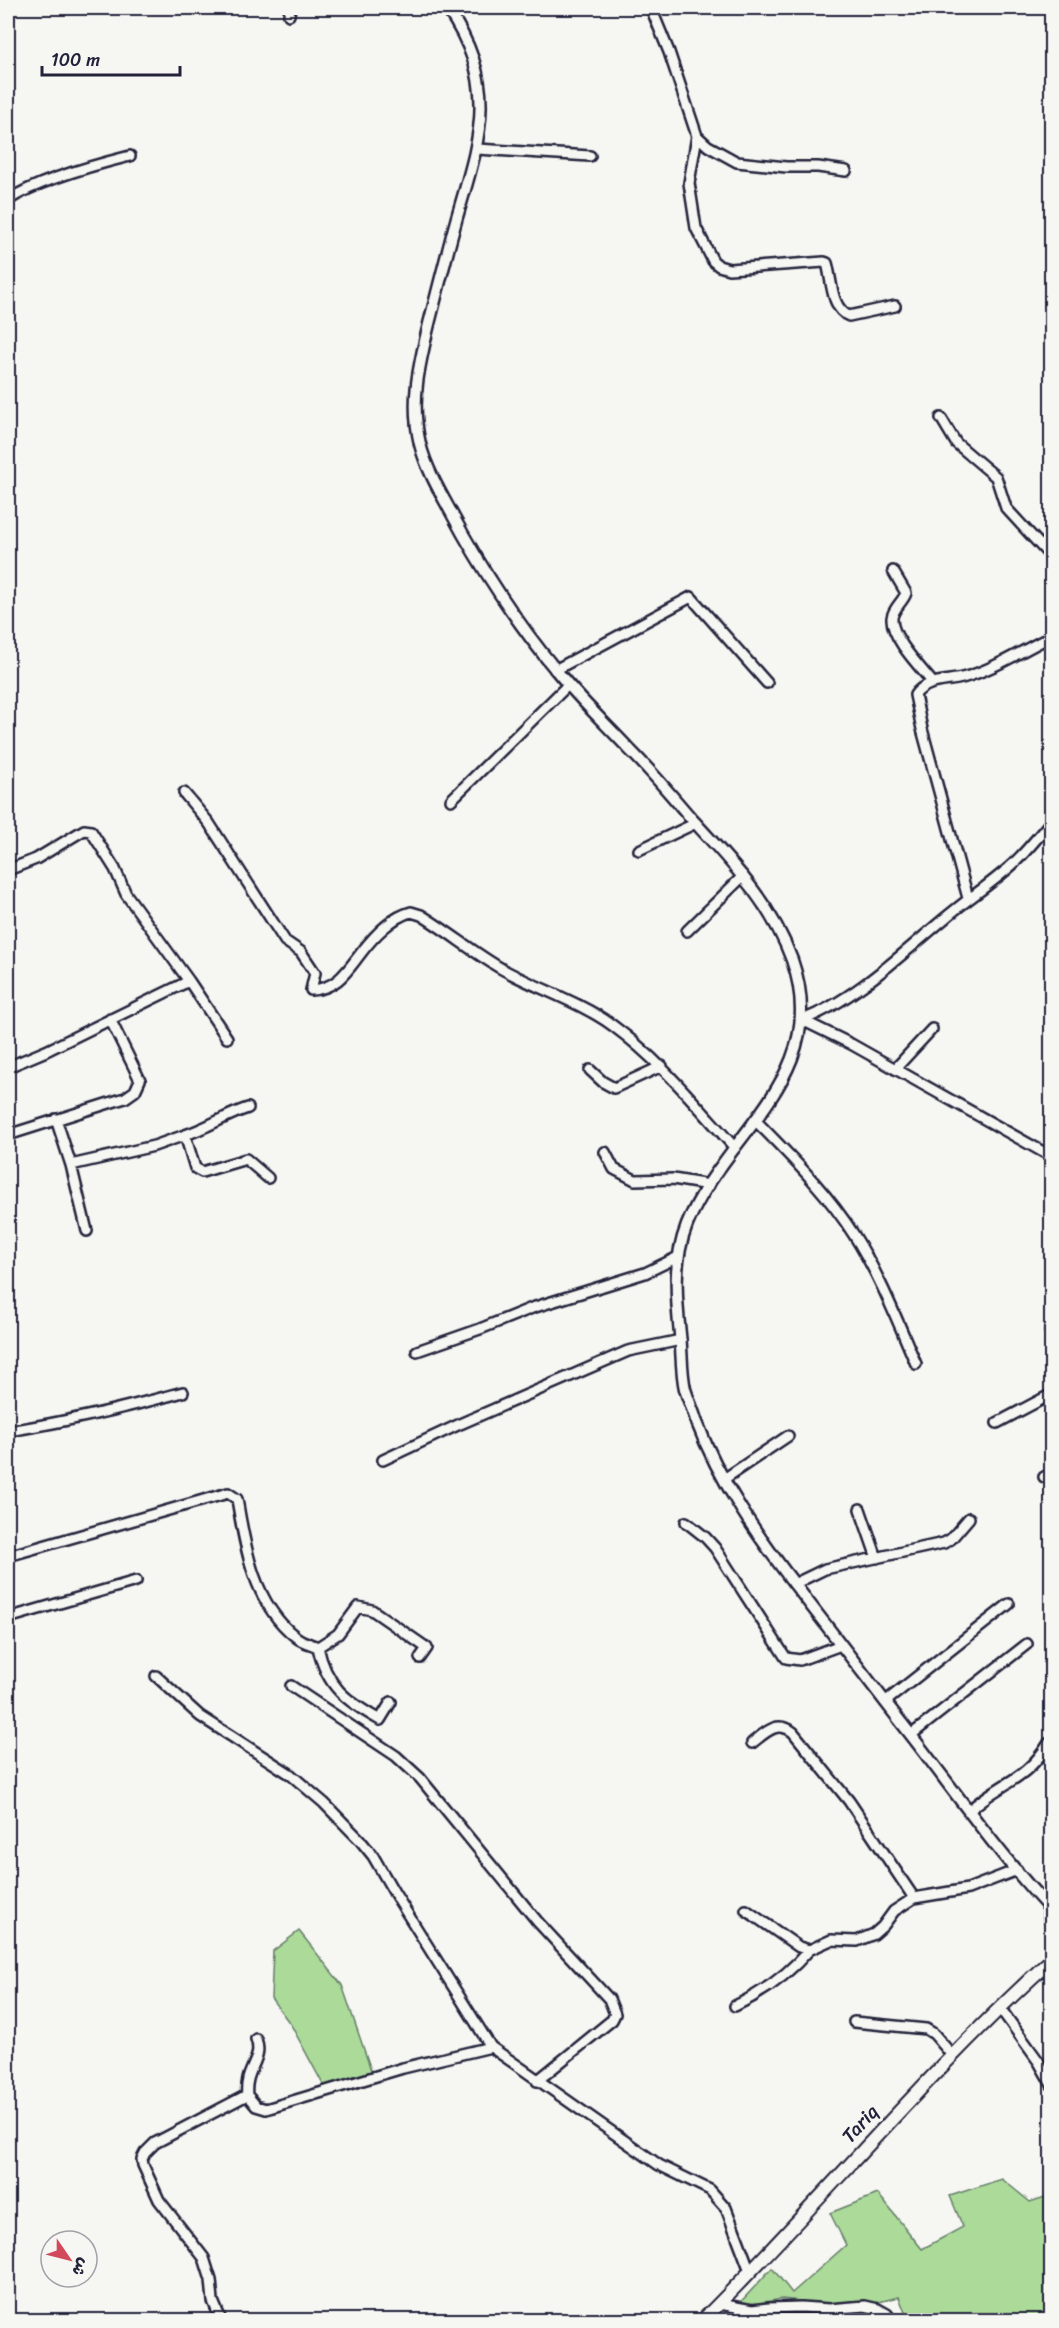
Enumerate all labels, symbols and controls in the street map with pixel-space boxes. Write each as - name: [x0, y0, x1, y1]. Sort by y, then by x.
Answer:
- scale bar: [42, 39, 180, 77]
- text: 100 m: [51, 44, 100, 76]
- street label: Tariq: [833, 2096, 888, 2152]
- north arrow: [39, 2229, 99, 2289]
- text: ش: [64, 2252, 98, 2283]

